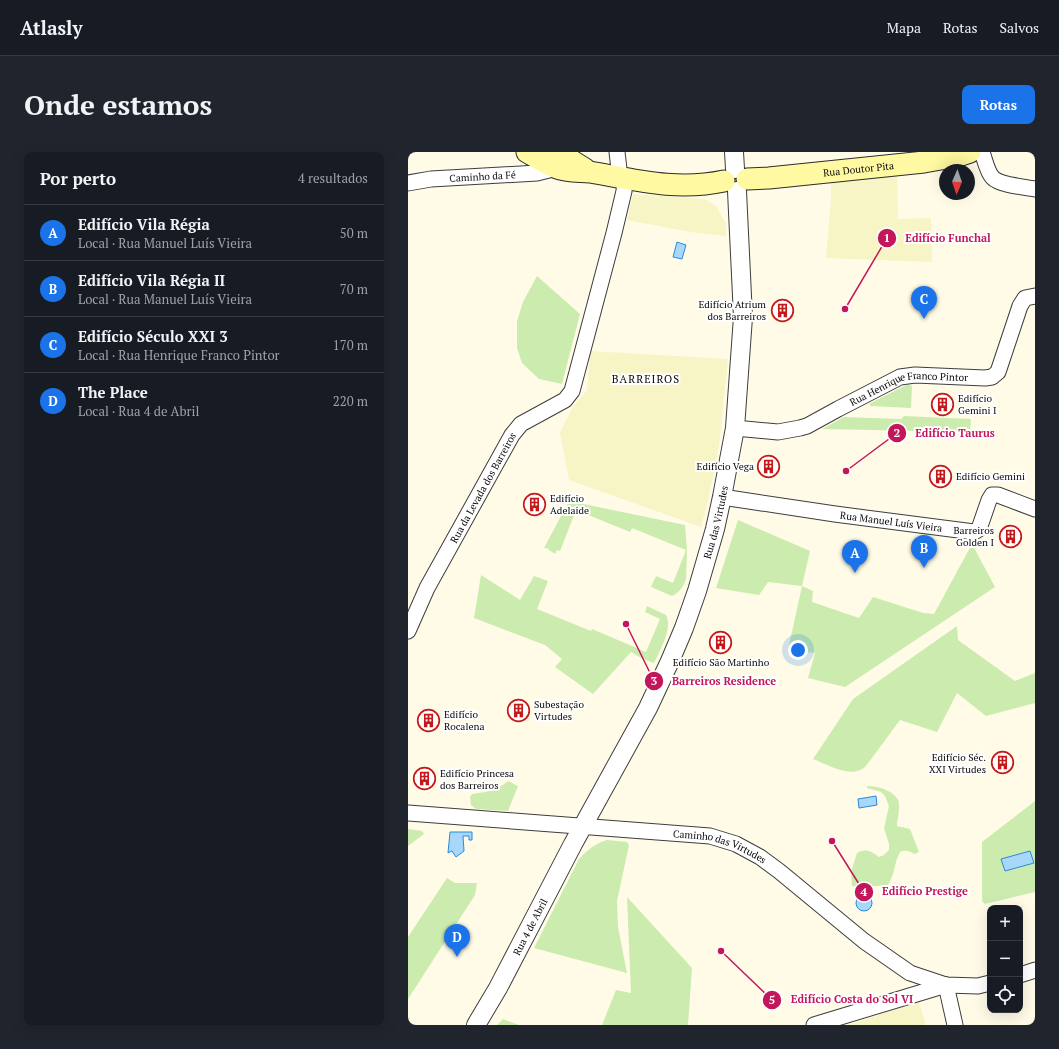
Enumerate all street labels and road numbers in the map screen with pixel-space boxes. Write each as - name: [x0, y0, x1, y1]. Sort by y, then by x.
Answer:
- street label: Rua Doutor Pita: [822, 159, 895, 179]
- street label: Caminho da Fé: [449, 168, 516, 185]
- street label: Rua Henrique Franco Pintor: [847, 369, 968, 409]
- street label: Rua da Levada dos Barreiros: [447, 429, 519, 545]
- street label: Rua das Virtudes: [701, 485, 731, 560]
- street label: Rua Manuel Luís Vieira: [839, 509, 943, 535]
- street label: Caminho das Virtudes: [673, 827, 769, 867]
- street label: Rua 4 de Abril: [510, 896, 550, 958]

